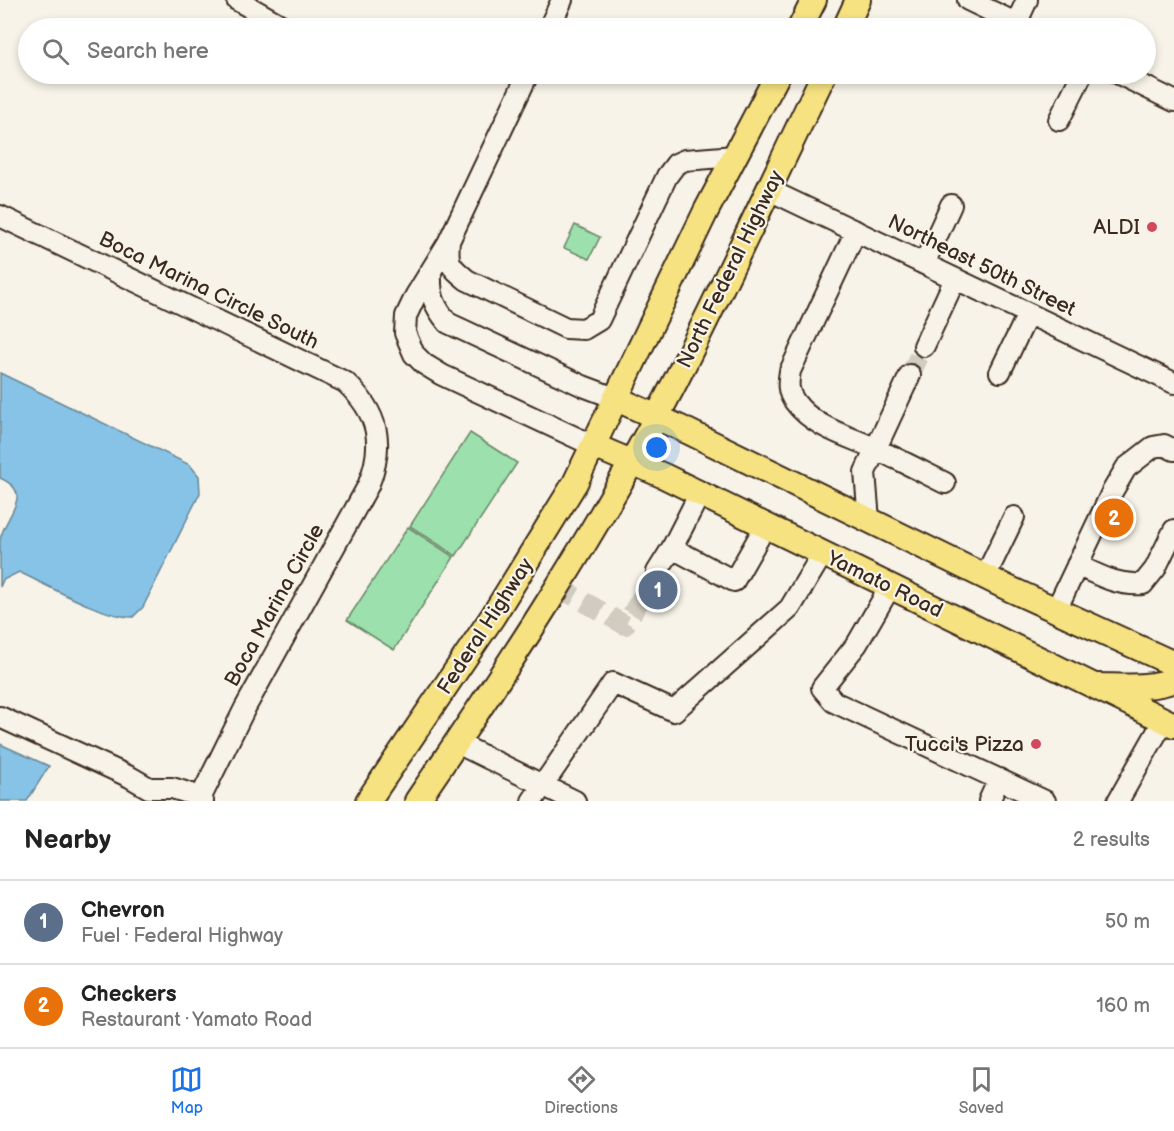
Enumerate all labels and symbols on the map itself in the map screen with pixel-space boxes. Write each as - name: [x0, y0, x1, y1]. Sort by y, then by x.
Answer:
- street label: North Federal Highway: [672, 166, 789, 372]
- street label: Northeast 50th Street: [884, 209, 1080, 322]
- place label: ALDI: [1093, 215, 1140, 240]
- marker: ALDI: [1145, 220, 1159, 234]
- street label: Boca Marina Circle South: [95, 226, 323, 355]
- your location: [642, 433, 671, 462]
- pin: 2: [1094, 496, 1134, 540]
- street label: Boca Marina Circle: [219, 520, 330, 691]
- street label: Yamato Road: [822, 545, 947, 623]
- street label: Federal Highway: [432, 553, 539, 699]
- pin: 1: [638, 568, 678, 612]
- place label: Tucci's Pizza: [905, 732, 1024, 757]
- marker: Tucci's Pizza: [1029, 737, 1043, 751]

